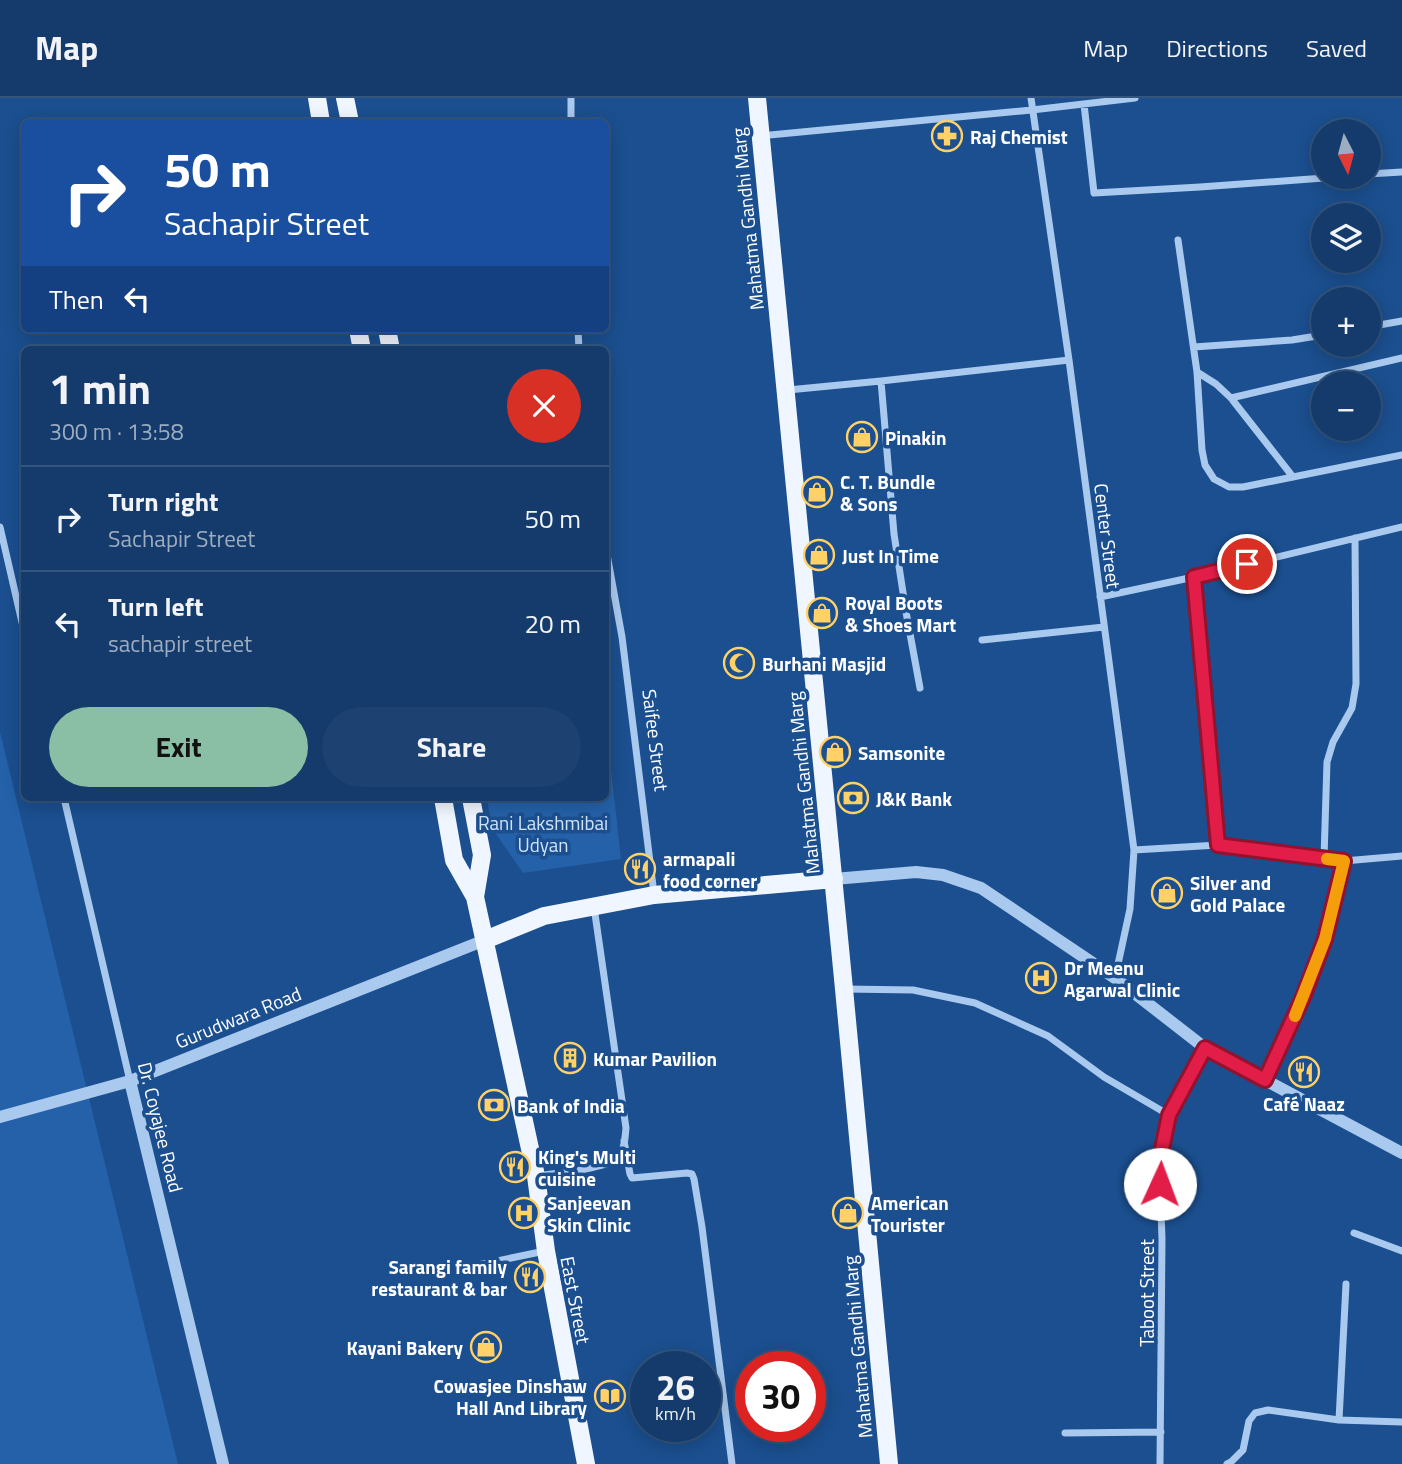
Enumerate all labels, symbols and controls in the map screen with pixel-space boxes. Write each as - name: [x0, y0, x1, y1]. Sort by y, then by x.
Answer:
- text: Map: [35, 23, 98, 73]
- text: Map: [1083, 30, 1128, 66]
- text: Directions: [1166, 30, 1268, 66]
- text: Saved: [1306, 30, 1367, 66]
- pharmacy icon: Raj Chemist: [930, 119, 964, 153]
- north arrow: [1311, 119, 1381, 189]
- map controls: [1311, 119, 1381, 441]
- place label: Raj Chemist: [970, 122, 1068, 151]
- street label: Mahatma Gandhi Marg: [723, 126, 771, 312]
- text: 50 m: [164, 131, 271, 206]
- icon: right: [49, 147, 140, 238]
- text: Sachapir Street: [164, 199, 369, 247]
- button: layers: [1311, 203, 1381, 273]
- text: Then: [49, 280, 104, 319]
- icon: left: [118, 280, 156, 318]
- button: +: [1311, 287, 1381, 357]
- text: 1 min: [49, 356, 151, 420]
- button: close: [507, 369, 581, 443]
- button: −: [1311, 371, 1381, 441]
- text: 300 m · 13:58: [49, 414, 184, 449]
- shop icon: Pinakin: [845, 420, 879, 454]
- place label: Pinakin: [885, 423, 947, 452]
- place label: C. T. Bundle & Sons: [840, 467, 935, 518]
- shop icon: C. T. Bundle & Sons: [800, 475, 834, 509]
- text: Turn right: [108, 482, 219, 521]
- street label: Center Street: [1087, 482, 1129, 591]
- text: 50 m: [524, 499, 581, 538]
- icon: right: [49, 500, 87, 538]
- text: Sachapir Street: [108, 521, 255, 556]
- pin: [1217, 534, 1277, 594]
- shop icon: Just In Time: [802, 538, 836, 572]
- place label: Just In Time: [842, 541, 939, 570]
- icon: arrive: [1228, 545, 1266, 583]
- text: Turn left: [108, 587, 203, 626]
- place label: Royal Boots & Shoes Mart: [845, 588, 956, 639]
- shop icon: Royal Boots & Shoes Mart: [805, 596, 839, 630]
- text: 20 m: [524, 604, 581, 643]
- icon: left: [49, 605, 87, 643]
- text: sachapir street: [108, 626, 252, 661]
- mosque icon: Burhani Masjid: [722, 646, 756, 680]
- place label: Burhani Masjid: [762, 649, 886, 678]
- street label: Saifee Street: [635, 687, 677, 793]
- street label: Mahatma Gandhi Marg: [779, 690, 827, 876]
- button: Exit: [49, 707, 308, 787]
- button: Share: [322, 707, 581, 787]
- shop icon: Samsonite: [818, 735, 852, 769]
- place label: Samsonite: [858, 738, 945, 767]
- bank icon: J&K Bank: [836, 781, 870, 815]
- place label: J&K Bank: [876, 784, 952, 813]
- park label: Rani Lakshmibai Udyan: [478, 808, 608, 859]
- place label: armapali food corner: [663, 844, 757, 895]
- restaurant icon: armapali food corner: [623, 852, 657, 886]
- place label: Silver and Gold Palace: [1190, 868, 1286, 919]
- shop icon: Silver and Gold Palace: [1150, 876, 1184, 910]
- place label: Dr Meenu Agarwal Clinic: [1064, 953, 1180, 1004]
- hospital icon: Dr Meenu Agarwal Clinic: [1024, 961, 1058, 995]
- street label: Gurudwara Road: [171, 978, 305, 1056]
- building icon: Kumar Pavilion: [553, 1041, 587, 1075]
- place label: Kumar Pavilion: [593, 1044, 717, 1073]
- restaurant icon: Café Naaz: [1287, 1055, 1321, 1089]
- street label: Dr. Coyajee Road: [131, 1059, 191, 1195]
- bank icon: Bank of India: [477, 1088, 511, 1122]
- place label: Café Naaz: [1263, 1089, 1345, 1118]
- place label: Bank of India: [517, 1091, 625, 1120]
- place label: King's Multi cuisine: [538, 1142, 636, 1193]
- position arrow: [1123, 1147, 1197, 1221]
- restaurant icon: King's Multi cuisine: [498, 1150, 532, 1184]
- place label: Sanjeevan Skin Clinic: [547, 1188, 631, 1239]
- place label: American Tourister: [871, 1188, 949, 1239]
- hospital icon: Sanjeevan Skin Clinic: [507, 1196, 541, 1230]
- shop icon: American Tourister: [831, 1196, 865, 1230]
- street label: Taboot Street: [1132, 1239, 1161, 1347]
- place label: Sarangi family restaurant & bar: [371, 1252, 507, 1303]
- street label: East Street: [553, 1254, 599, 1347]
- street label: Mahatma Gandhi Marg: [835, 1254, 879, 1440]
- restaurant icon: Sarangi family restaurant & bar: [513, 1260, 547, 1294]
- shop icon: Kayani Bakery: [469, 1330, 503, 1364]
- place label: Kayani Bakery: [346, 1333, 463, 1362]
- speed limit sign: 30: [735, 1351, 826, 1442]
- text: 26: [656, 1360, 695, 1414]
- place label: Cowasjee Dinshaw Hall And Library: [434, 1371, 587, 1422]
- library icon: Cowasjee Dinshaw Hall And Library: [593, 1379, 627, 1413]
- text: km/h: [655, 1400, 696, 1427]

